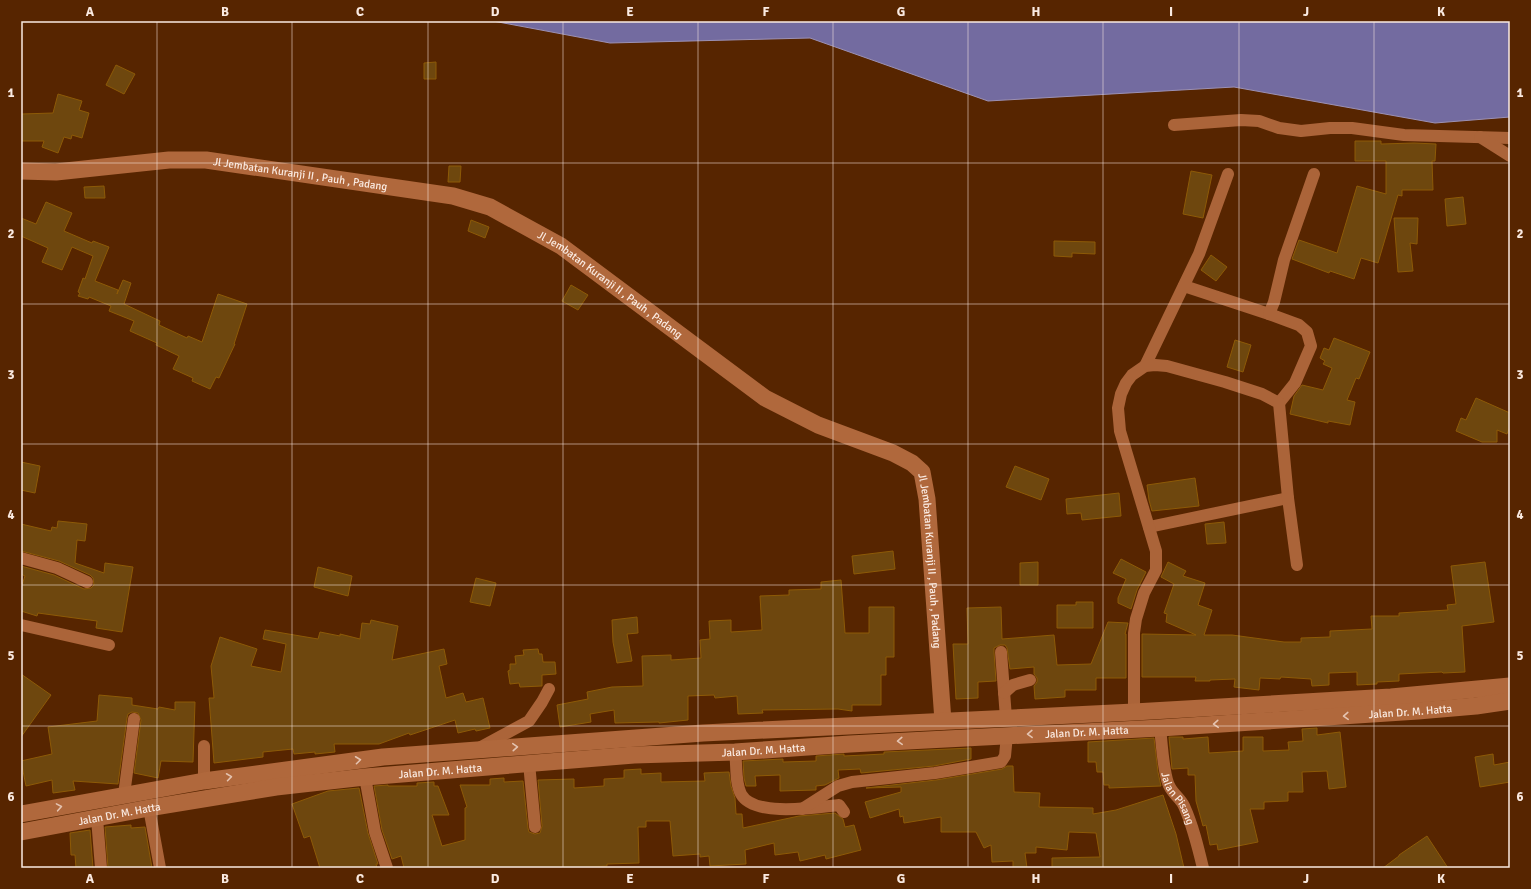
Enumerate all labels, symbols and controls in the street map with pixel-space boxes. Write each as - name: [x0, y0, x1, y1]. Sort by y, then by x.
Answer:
- text: A: [86, 4, 95, 20]
- text: B: [221, 4, 229, 20]
- text: C: [356, 4, 364, 20]
- text: D: [491, 4, 500, 20]
- text: E: [626, 4, 634, 20]
- text: F: [763, 4, 770, 20]
- text: G: [897, 4, 905, 20]
- text: H: [1032, 4, 1040, 20]
- text: I: [1169, 4, 1173, 20]
- text: J: [1303, 4, 1309, 20]
- text: K: [1437, 4, 1445, 20]
- text: 1: [7, 85, 15, 101]
- text: 1: [1516, 85, 1524, 101]
- street label: Jl Jembatan Kuranji II , Pauh , Padang: [212, 155, 388, 193]
- text: 2: [7, 226, 15, 242]
- text: 2: [1516, 226, 1524, 242]
- street label: Jl Jembatan Kuranji II , Pauh , Padang: [535, 228, 685, 341]
- text: 3: [7, 367, 15, 383]
- text: 3: [1516, 367, 1524, 383]
- street label: Jl Jembatan Kuranji II , Pauh , Padang: [915, 472, 944, 649]
- text: 4: [7, 507, 15, 523]
- text: 4: [1516, 507, 1524, 523]
- text: 5: [7, 648, 15, 664]
- text: 5: [1516, 648, 1524, 664]
- street label: Jalan Dr. M. Hatta: [1368, 702, 1453, 721]
- one-way arrow: [1343, 711, 1349, 720]
- one-way arrow: [1213, 720, 1219, 729]
- street label: Jalan Dr. M. Hatta: [1045, 724, 1130, 741]
- one-way arrow: [1027, 730, 1033, 738]
- one-way arrow: [897, 737, 903, 745]
- street label: Jalan Dr. M. Hatta: [722, 741, 806, 759]
- one-way arrow: [512, 742, 518, 751]
- one-way arrow: [354, 756, 361, 765]
- street label: Jalan Dr. M. Hatta: [398, 761, 483, 781]
- street label: Jalan Pisang: [1158, 771, 1197, 827]
- one-way arrow: [226, 773, 232, 782]
- text: 6: [7, 789, 15, 805]
- text: 6: [1516, 789, 1524, 805]
- street label: Jalan Dr. M. Hatta: [77, 800, 162, 828]
- one-way arrow: [56, 803, 62, 812]
- text: A: [86, 871, 95, 887]
- text: B: [221, 871, 229, 887]
- text: C: [356, 871, 364, 887]
- text: D: [491, 871, 500, 887]
- text: E: [626, 871, 634, 887]
- text: F: [763, 871, 770, 887]
- text: G: [897, 871, 905, 887]
- text: H: [1032, 871, 1040, 887]
- text: I: [1169, 871, 1173, 887]
- text: J: [1303, 871, 1309, 887]
- text: K: [1437, 871, 1445, 887]

